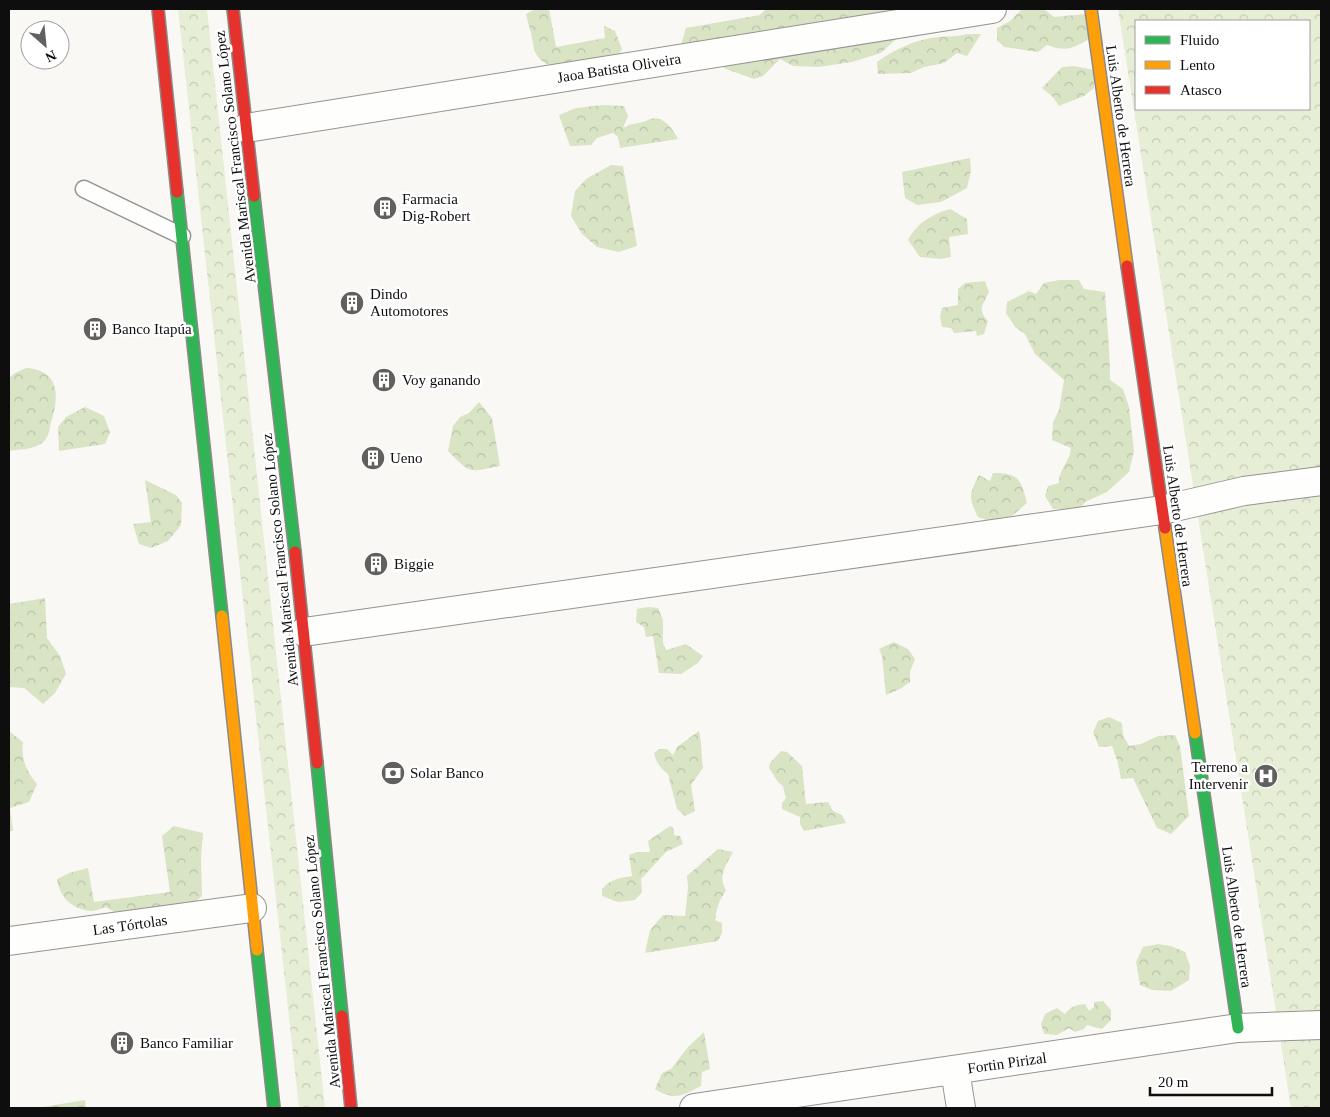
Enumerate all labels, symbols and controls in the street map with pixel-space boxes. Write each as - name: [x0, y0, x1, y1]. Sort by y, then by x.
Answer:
- north arrow: [20, 20, 70, 70]
- legend: [1135, 20, 1310, 110]
- street label: Avenida Mariscal Francisco Solano López: [212, 29, 258, 284]
- text: Fluido: [1180, 32, 1219, 48]
- street label: Luis Alberto de Herrera: [1103, 44, 1139, 188]
- text: N: [43, 47, 59, 65]
- street label: Jaoa Batista Oliveira: [556, 50, 682, 86]
- text: Lento: [1180, 57, 1215, 73]
- text: Atasco: [1180, 82, 1222, 98]
- place label: Farmacia Dig-Robert: [402, 191, 471, 224]
- building icon: Farmacia Dig-Robert: [372, 195, 398, 221]
- place label: Dindo Automotores: [370, 286, 448, 319]
- building icon: Dindo Automotores: [339, 290, 365, 316]
- building icon: Banco Itapúa: [82, 316, 108, 342]
- place label: Banco Itapúa: [112, 321, 192, 337]
- building icon: Voy ganando: [371, 367, 397, 393]
- place label: Voy ganando: [402, 372, 480, 388]
- street label: Avenida Mariscal Francisco Solano López: [259, 432, 301, 687]
- street label: Luis Alberto de Herrera: [1160, 444, 1196, 588]
- building icon: Ueno: [360, 445, 386, 471]
- place label: Ueno: [390, 450, 423, 466]
- building icon: Biggie: [363, 551, 389, 577]
- place label: Biggie: [394, 556, 434, 572]
- place label: Terreno a Intervenir: [1189, 759, 1248, 792]
- bank icon: Solar Banco: [380, 760, 406, 786]
- hospital icon: Terreno a Intervenir: [1253, 763, 1279, 789]
- place label: Solar Banco: [410, 765, 484, 781]
- street label: Avenida Mariscal Francisco Solano López: [301, 834, 343, 1089]
- street label: Luis Alberto de Herrera: [1219, 845, 1255, 989]
- street label: Las Tórtolas: [92, 912, 168, 938]
- building icon: Banco Familiar: [109, 1030, 135, 1056]
- place label: Banco Familiar: [140, 1035, 233, 1051]
- street label: Fortin Pirizal: [966, 1050, 1048, 1076]
- scale bar: [1150, 1064, 1272, 1096]
- text: 20 m: [1158, 1074, 1189, 1090]

